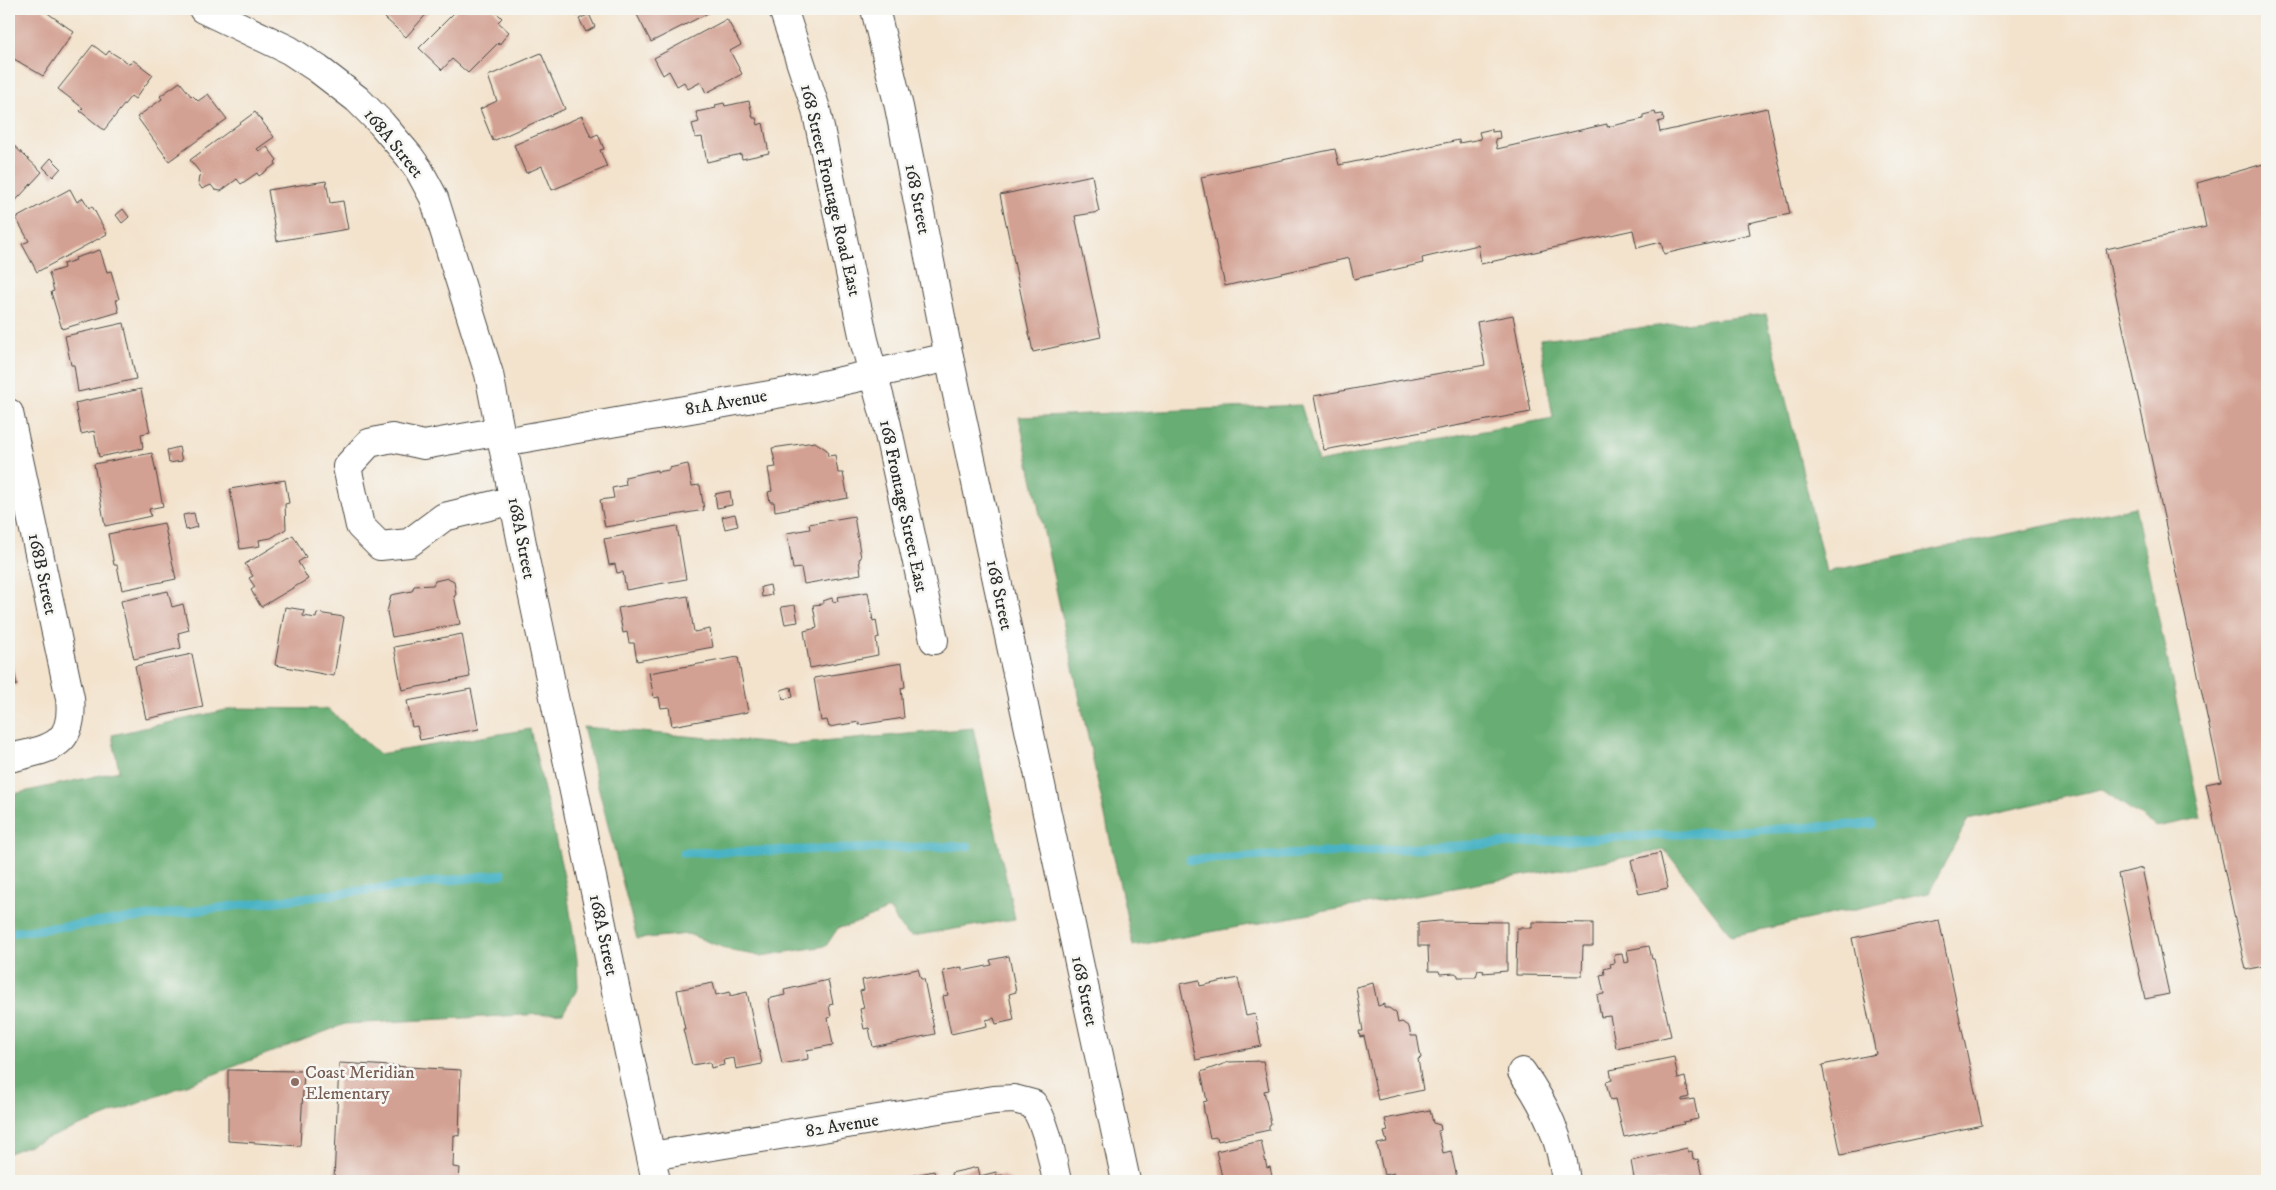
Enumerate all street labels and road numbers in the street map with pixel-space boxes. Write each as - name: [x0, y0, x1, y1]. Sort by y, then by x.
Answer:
- street label: 168 Street Frontage Road East: [795, 82, 865, 299]
- street label: 168A Street: [359, 105, 428, 183]
- street label: 168 Street: [899, 162, 935, 237]
- street label: 81A Avenue: [683, 385, 769, 421]
- street label: 168 Frontage Street East: [874, 418, 932, 595]
- street label: 168A Street: [502, 495, 540, 581]
- street label: 168B Street: [23, 531, 61, 617]
- street label: 168 Street: [981, 558, 1017, 633]
- street label: 168A Street: [584, 892, 622, 978]
- street label: 168 Street: [1066, 954, 1102, 1029]
- street label: 82 Avenue: [804, 1109, 880, 1143]

